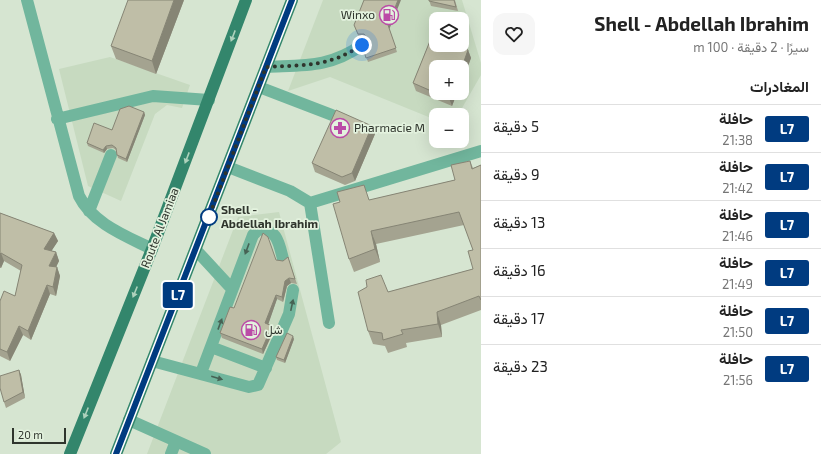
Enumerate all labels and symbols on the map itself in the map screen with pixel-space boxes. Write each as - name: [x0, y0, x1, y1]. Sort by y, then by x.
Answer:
- fuel station icon: Winxo: [378, 4, 400, 26]
- place label: Winxo: [341, 7, 375, 21]
- one-way arrow: [229, 31, 235, 43]
- your location: [352, 35, 372, 55]
- pharmacy icon: Pharmacie M: [329, 117, 351, 139]
- place label: Pharmacie M: [354, 120, 425, 134]
- one-way arrow: [183, 153, 189, 165]
- street label: Route Al Jamiaa: [137, 185, 181, 270]
- place label: Shell - Abdellah Ibrahim: [221, 202, 318, 230]
- marker: Shell - Abdellah Ibrahim: [200, 208, 218, 226]
- one-way arrow: [243, 244, 249, 256]
- line badge: L7: [160, 282, 196, 308]
- one-way arrow: [132, 287, 138, 298]
- one-way arrow: [289, 299, 295, 311]
- one-way arrow: [217, 317, 223, 329]
- fuel station icon: شل: [240, 319, 262, 341]
- place label: شل: [265, 322, 283, 338]
- one-way arrow: [211, 375, 223, 381]
- one-way arrow: [83, 408, 89, 420]
- scale bar: [12, 426, 66, 445]

